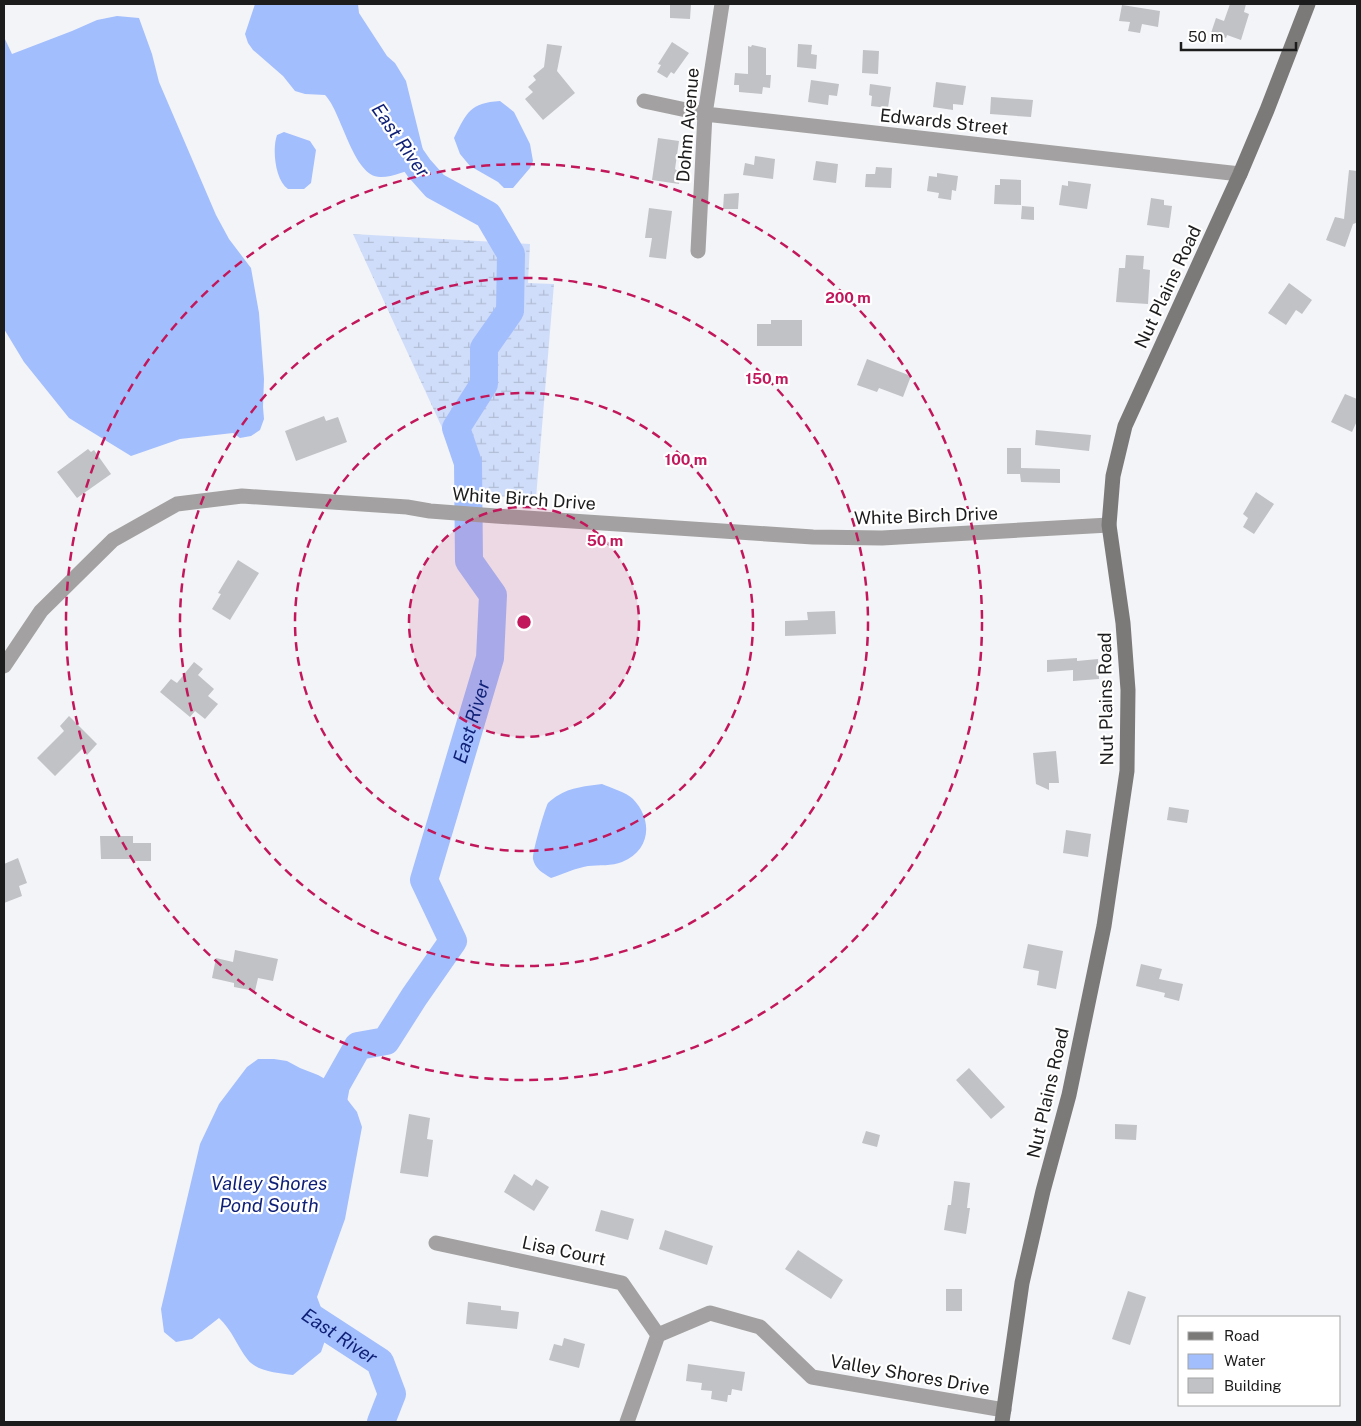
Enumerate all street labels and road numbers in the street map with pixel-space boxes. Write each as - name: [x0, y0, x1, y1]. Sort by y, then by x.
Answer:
- street label: Dohm Avenue: [672, 67, 703, 183]
- street label: Edwards Street: [879, 104, 1009, 139]
- street label: Nut Plains Road: [1130, 222, 1205, 352]
- street label: White Birch Drive: [451, 483, 597, 514]
- street label: White Birch Drive: [854, 502, 998, 529]
- street label: Nut Plains Road: [1094, 632, 1117, 766]
- street label: Nut Plains Road: [1022, 1026, 1073, 1160]
- street label: Lisa Court: [520, 1231, 608, 1270]
- street label: Valley Shores Drive: [829, 1350, 991, 1399]

